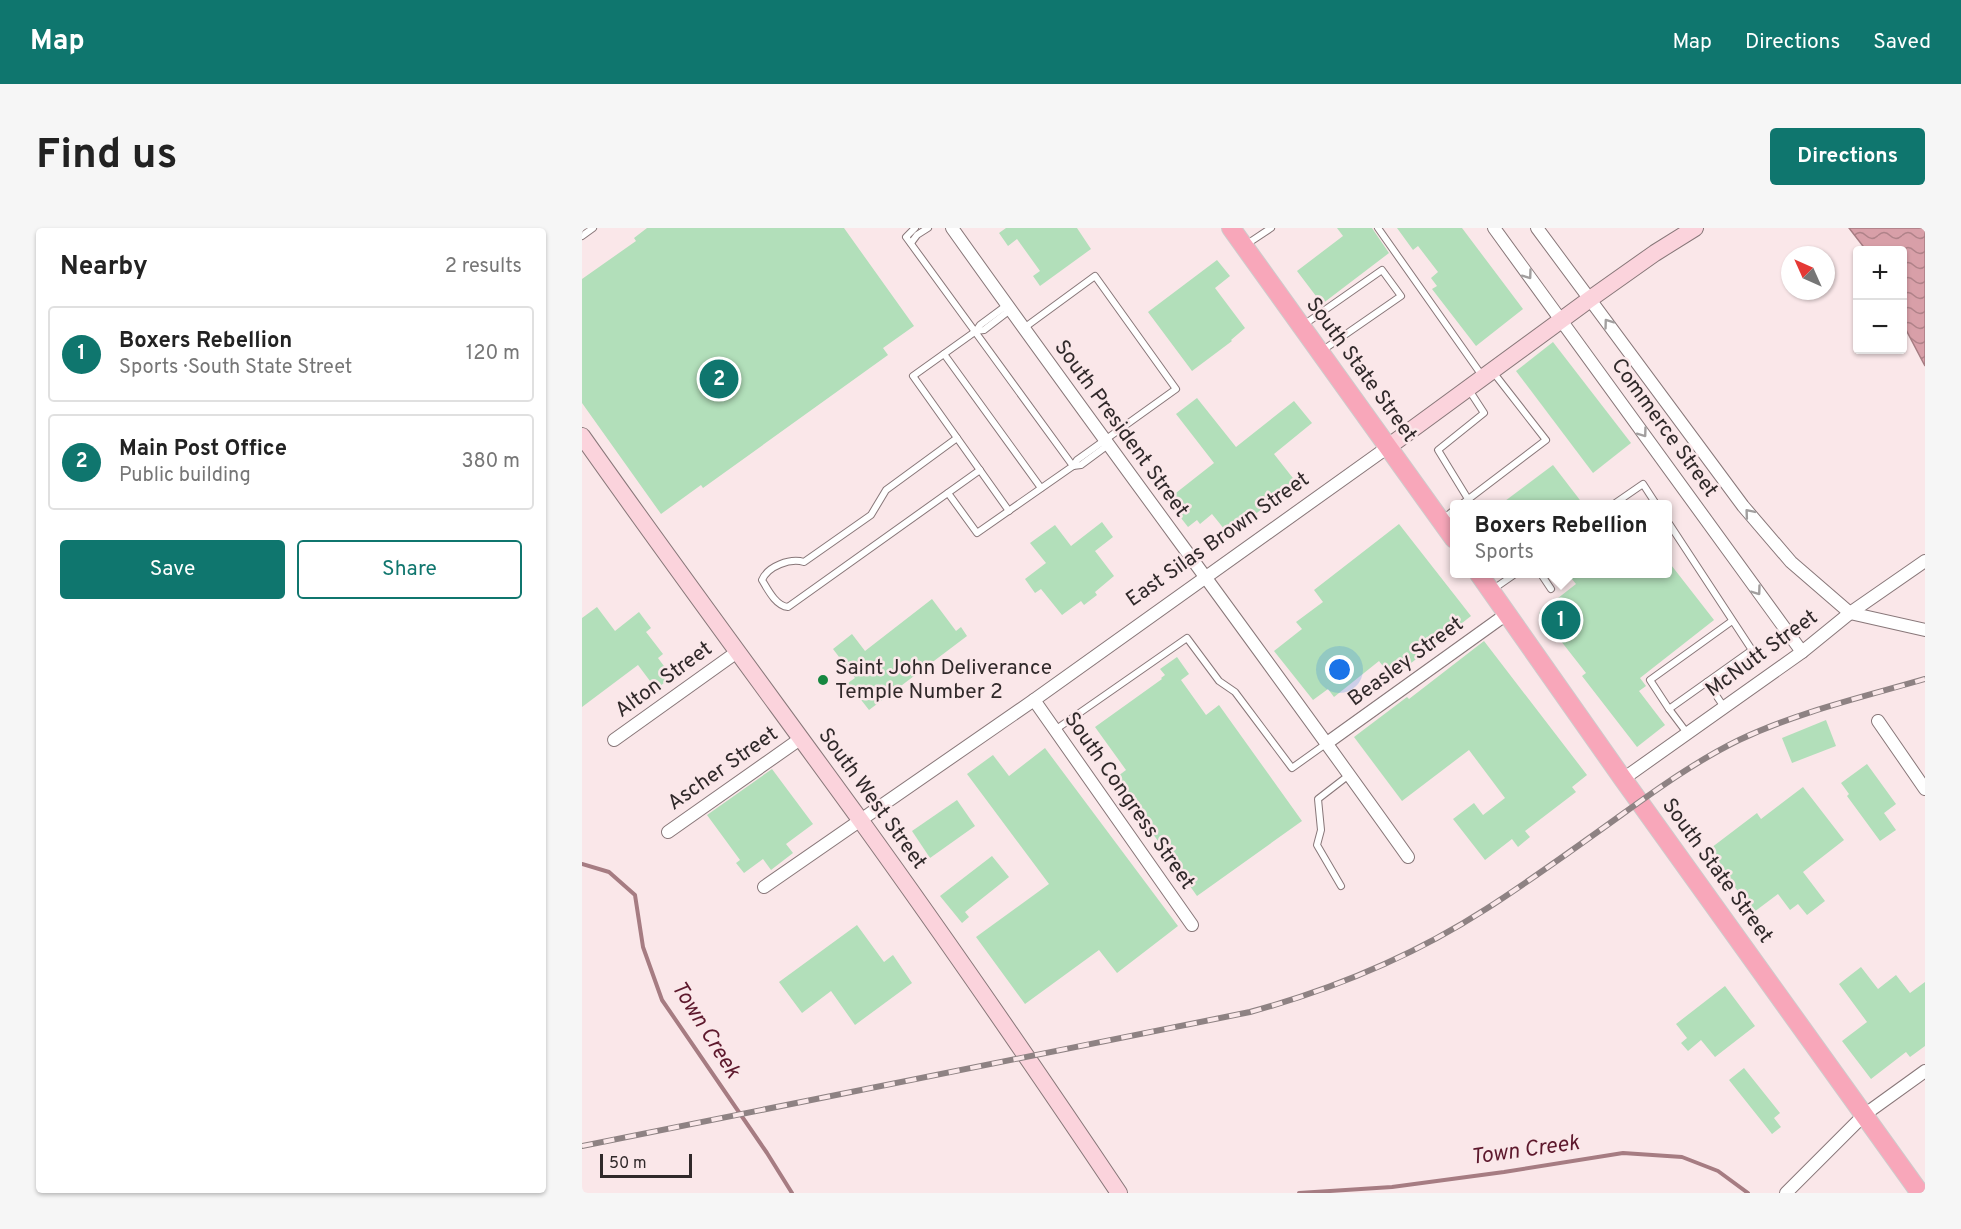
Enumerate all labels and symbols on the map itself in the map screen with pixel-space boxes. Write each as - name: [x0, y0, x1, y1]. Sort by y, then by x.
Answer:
- north arrow: [1781, 246, 1835, 300]
- one-way arrow: [1521, 269, 1532, 280]
- street label: South State Street: [1299, 292, 1423, 448]
- one-way arrow: [1604, 318, 1615, 329]
- street label: South President Street: [1048, 335, 1194, 523]
- street label: Commerce Street: [1604, 353, 1724, 503]
- pin: 2: [700, 356, 738, 402]
- one-way arrow: [1636, 426, 1647, 437]
- street label: East Silas Brown Street: [1121, 466, 1315, 614]
- one-way arrow: [1745, 509, 1756, 520]
- one-way arrow: [1750, 584, 1761, 595]
- pin: 1: [1542, 598, 1580, 642]
- street label: McNutt Street: [1700, 604, 1824, 704]
- street label: Beasley Street: [1343, 611, 1469, 713]
- street label: Alton Street: [610, 636, 718, 724]
- place label: Saint John Deliverance Temple Number 2: [835, 655, 1052, 706]
- your location: [1325, 655, 1354, 684]
- marker: Saint John Deliverance Temple Number 2: [816, 673, 830, 687]
- street label: South Congress Street: [1058, 707, 1200, 895]
- street label: Ascher Street: [662, 721, 784, 817]
- street label: South West Street: [812, 723, 932, 875]
- street label: South State Street: [1655, 793, 1779, 949]
- water label: Town Creek: [665, 976, 746, 1084]
- water label: Town Creek: [1469, 1130, 1582, 1172]
- scale bar: [600, 1151, 692, 1178]

